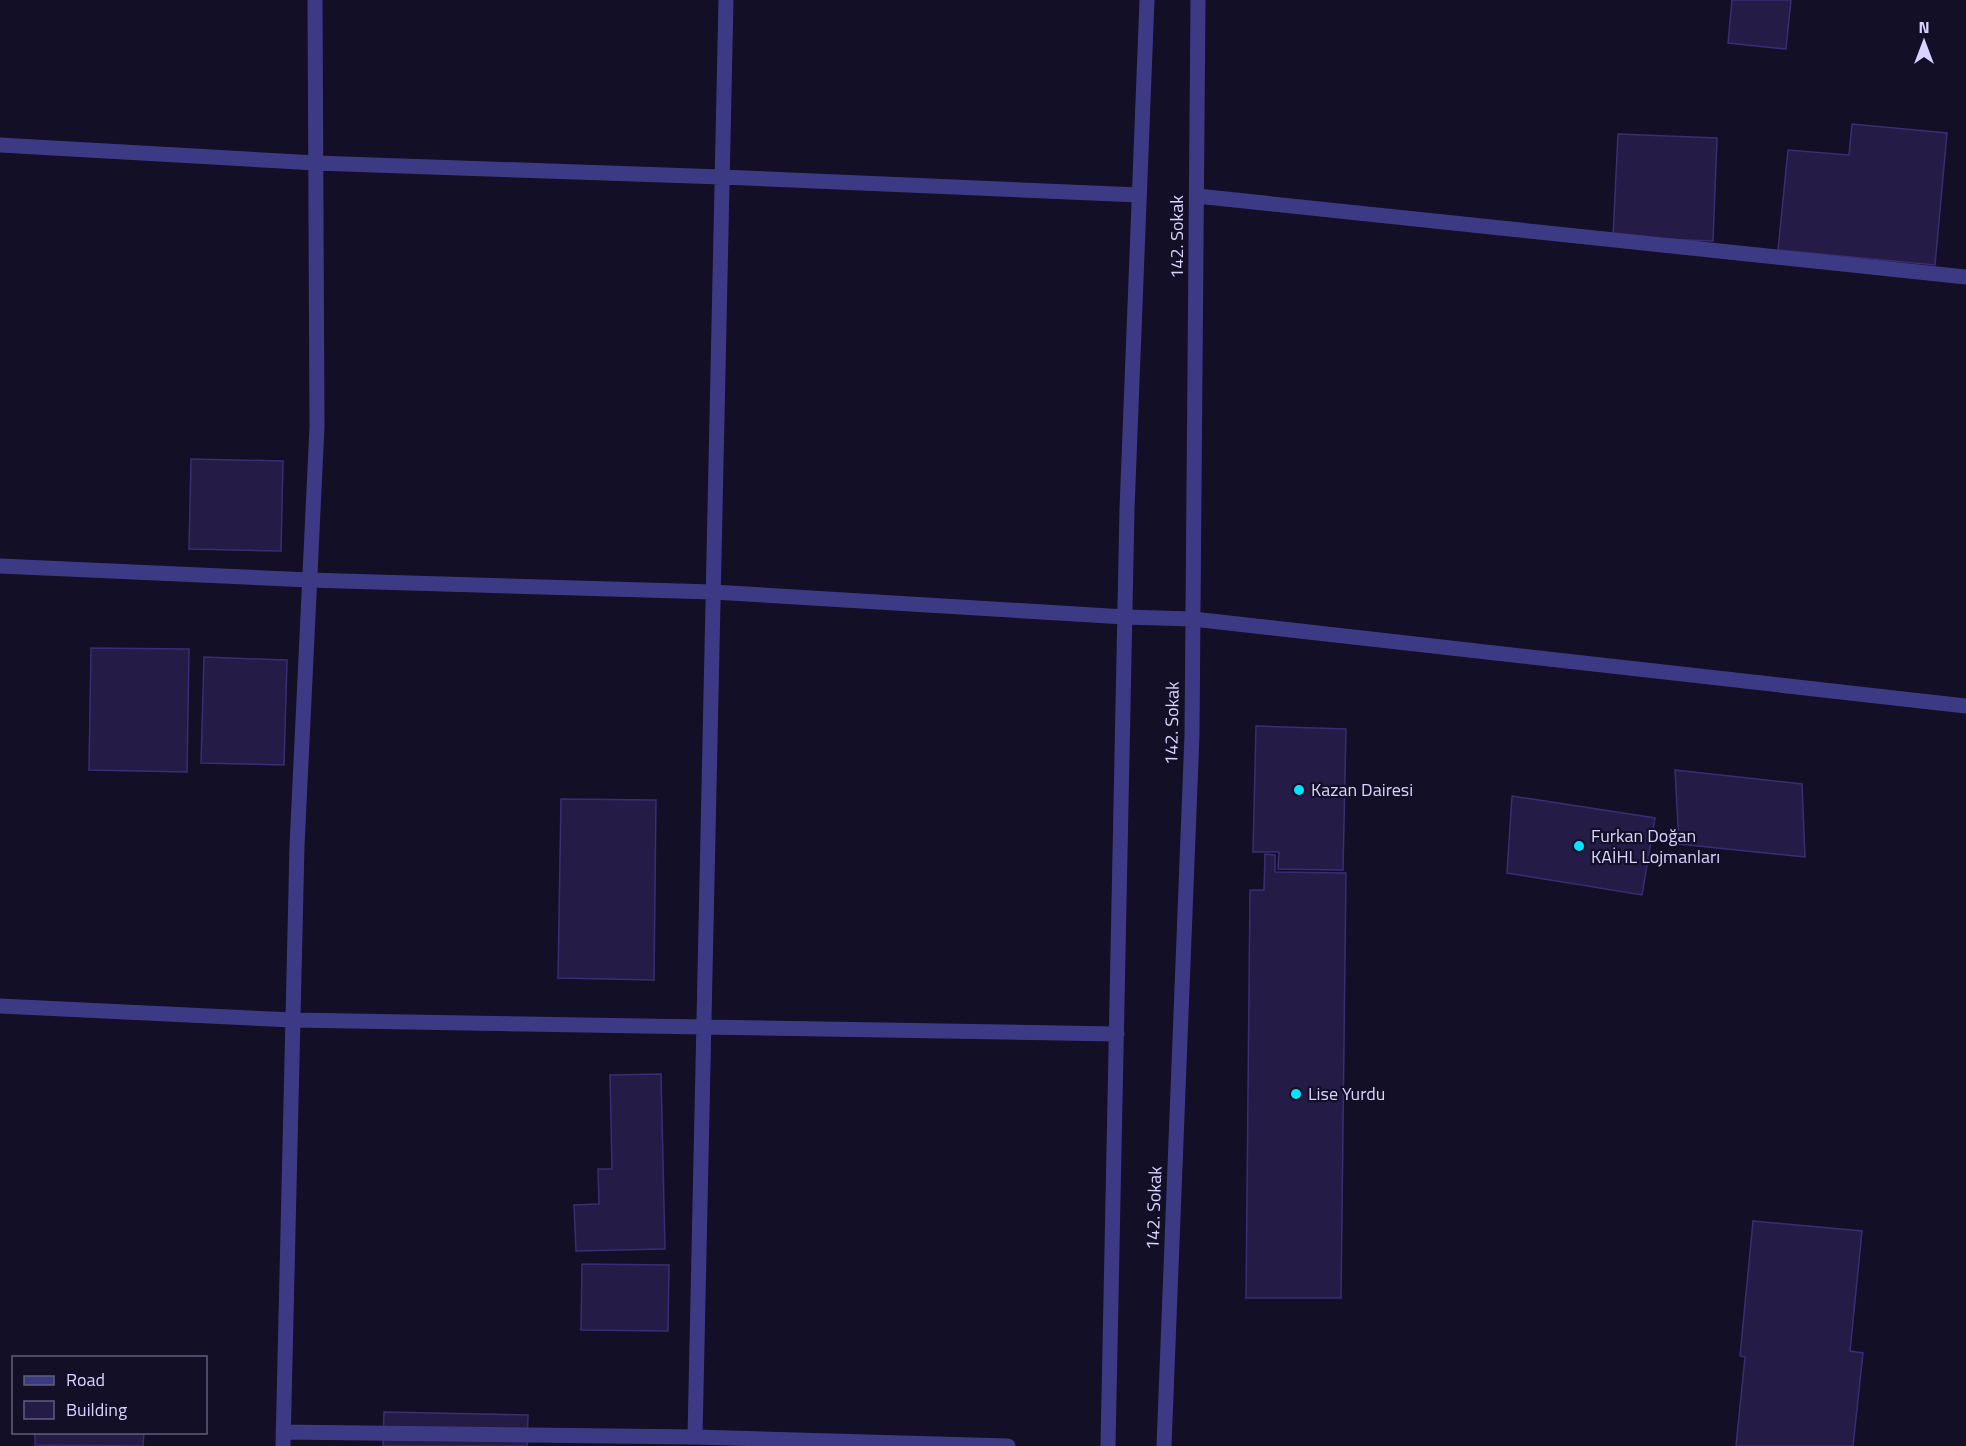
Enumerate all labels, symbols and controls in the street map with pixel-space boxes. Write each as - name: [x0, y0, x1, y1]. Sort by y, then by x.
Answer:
- north arrow: [1894, 12, 1954, 72]
- text: N: [1918, 15, 1930, 39]
- street label: 142. Sokak: [1163, 195, 1190, 279]
- street label: 142. Sokak: [1157, 681, 1186, 765]
- place label: Kazan Dairesi: [1311, 776, 1413, 803]
- marker: Kazan Dairesi: [1292, 783, 1306, 797]
- place label: Furkan Doğan KAİHL Lojmanları: [1591, 822, 1720, 870]
- marker: Furkan Doğan KAİHL Lojmanları: [1572, 839, 1586, 853]
- place label: Lise Yurdu: [1308, 1080, 1385, 1107]
- marker: Lise Yurdu: [1289, 1087, 1303, 1101]
- street label: 142. Sokak: [1139, 1165, 1168, 1250]
- legend: [12, 1356, 207, 1434]
- text: Road: [66, 1366, 105, 1393]
- text: Building: [66, 1396, 127, 1423]

